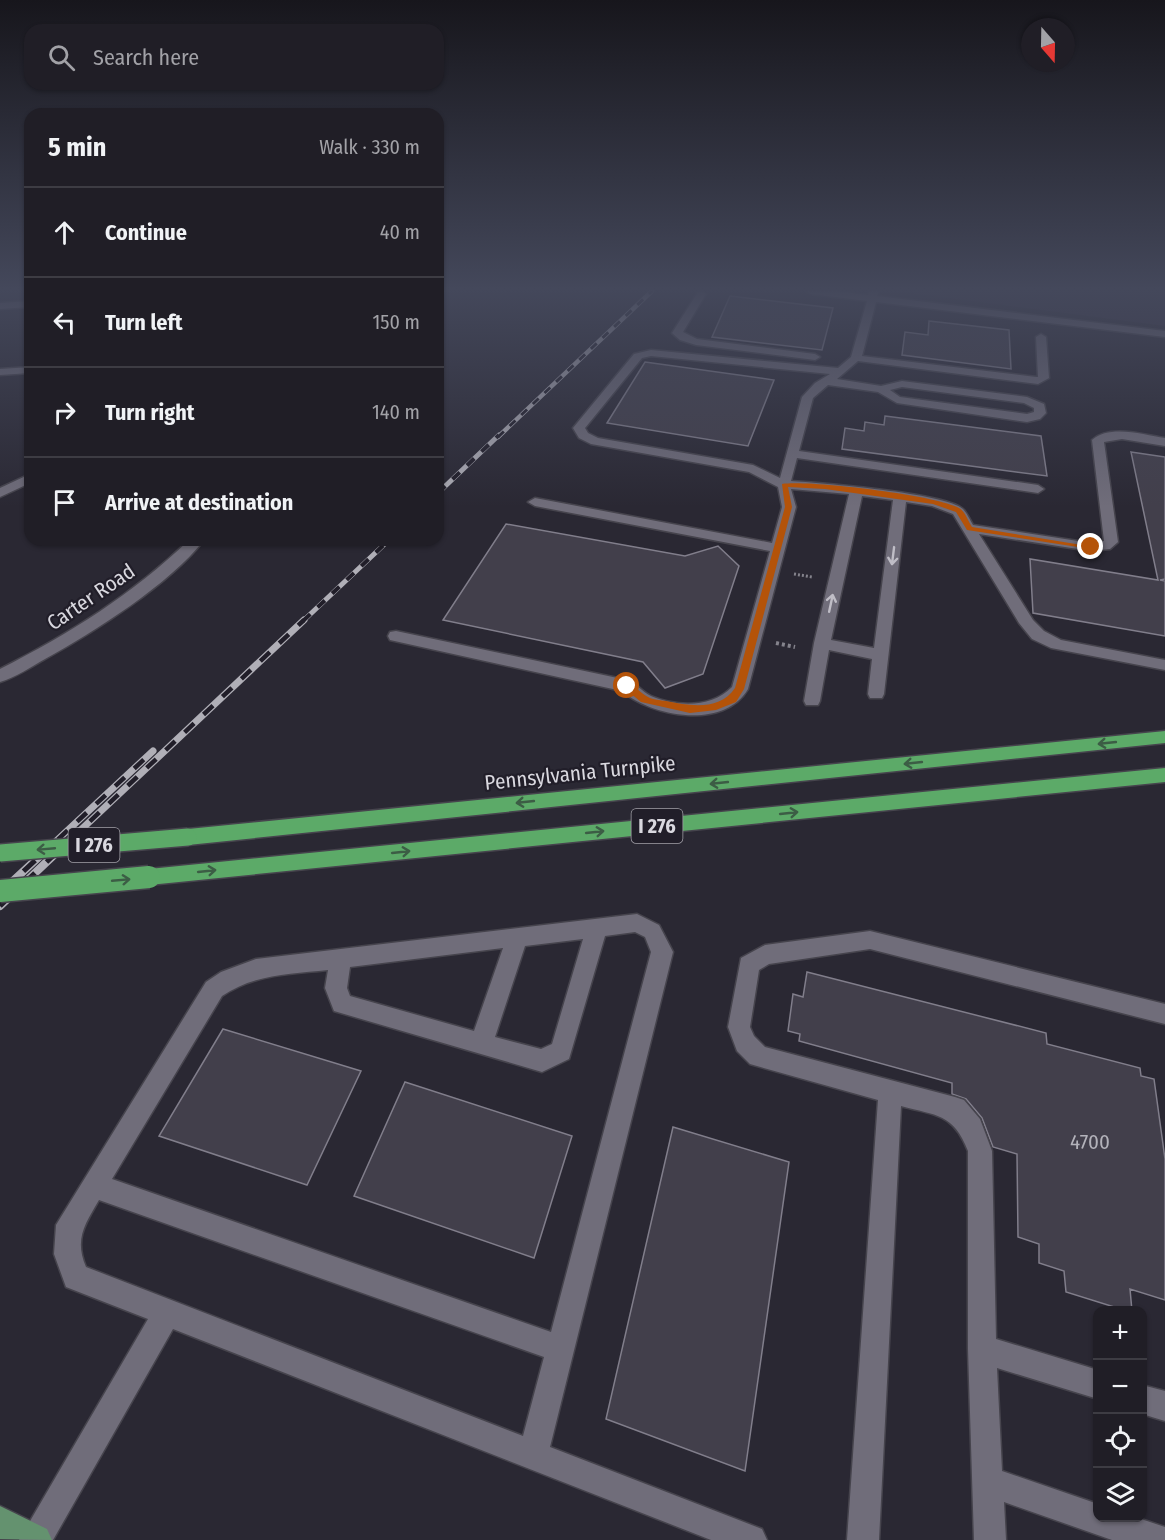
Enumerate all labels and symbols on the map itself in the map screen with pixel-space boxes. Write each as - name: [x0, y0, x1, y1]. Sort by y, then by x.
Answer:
- north arrow: [1021, 18, 1075, 72]
- route end: [1077, 533, 1103, 559]
- one-way arrow: [887, 545, 898, 565]
- street label: Carter Road: [42, 558, 140, 636]
- one-way arrow: [826, 593, 837, 613]
- route start: [613, 672, 639, 698]
- one-way arrow: [1097, 738, 1117, 749]
- street label: Pennsylvania Turnpike: [483, 750, 677, 796]
- one-way arrow: [903, 758, 923, 769]
- one-way arrow: [709, 777, 729, 788]
- one-way arrow: [515, 797, 535, 808]
- one-way arrow: [779, 807, 799, 818]
- road number: I 276: [632, 809, 682, 843]
- one-way arrow: [585, 826, 605, 837]
- road number: I 276: [68, 828, 119, 862]
- one-way arrow: [36, 844, 56, 855]
- one-way arrow: [391, 846, 411, 857]
- one-way arrow: [197, 865, 217, 876]
- one-way arrow: [111, 874, 130, 885]
- house number: 4700: [1070, 1129, 1110, 1155]

